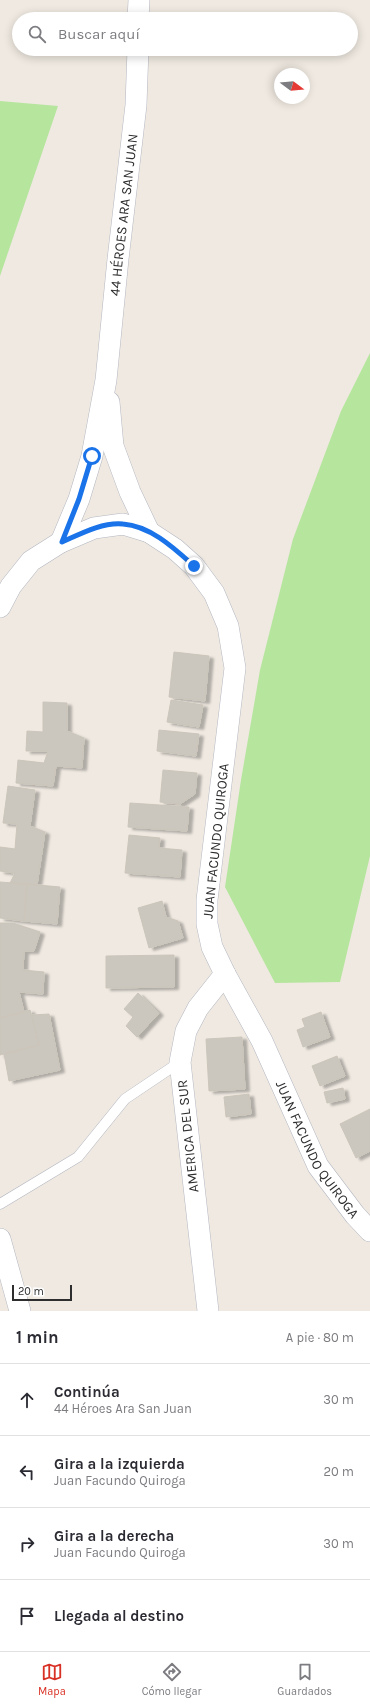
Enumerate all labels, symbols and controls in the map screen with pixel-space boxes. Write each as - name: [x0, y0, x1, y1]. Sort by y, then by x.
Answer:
- search box: [12, 12, 358, 56]
- icon: search: [26, 23, 48, 45]
- text: Buscar aquí: [58, 25, 140, 43]
- north arrow: [274, 68, 310, 104]
- street label: 44 HÉROES ARA SAN JUAN: [106, 133, 141, 297]
- route start: [83, 447, 101, 465]
- route end: [185, 557, 203, 575]
- street label: JUAN FACUNDO QUIROGA: [199, 762, 233, 920]
- street label: JUAN FACUNDO QUIROGA: [272, 1078, 363, 1222]
- street label: AMERICA DEL SUR: [174, 1079, 202, 1193]
- scale bar: [12, 1283, 72, 1302]
- text: 20 m: [18, 1285, 44, 1298]
- text: 1 min: [16, 1327, 59, 1347]
- text: A pie · 80 m: [286, 1330, 354, 1345]
- text: Continúa: [54, 1383, 120, 1401]
- icon: ahead: [16, 1389, 38, 1411]
- text: 30 m: [323, 1392, 354, 1407]
- text: 44 Héroes Ara San Juan: [54, 1401, 192, 1416]
- text: Gira a la izquierda: [54, 1455, 185, 1473]
- icon: left: [16, 1461, 38, 1483]
- text: 20 m: [324, 1464, 354, 1479]
- text: Juan Facundo Quiroga: [54, 1473, 186, 1488]
- text: Gira a la derecha: [54, 1527, 174, 1545]
- icon: right: [16, 1533, 38, 1555]
- text: 30 m: [323, 1536, 354, 1551]
- text: Juan Facundo Quiroga: [54, 1545, 186, 1560]
- icon: arrive: [16, 1605, 38, 1627]
- text: Llegada al destino: [54, 1607, 184, 1625]
- tab: Mapa: [38, 1661, 66, 1698]
- tab: Cómo llegar: [142, 1661, 201, 1698]
- tab: Guardados: [277, 1661, 332, 1698]

